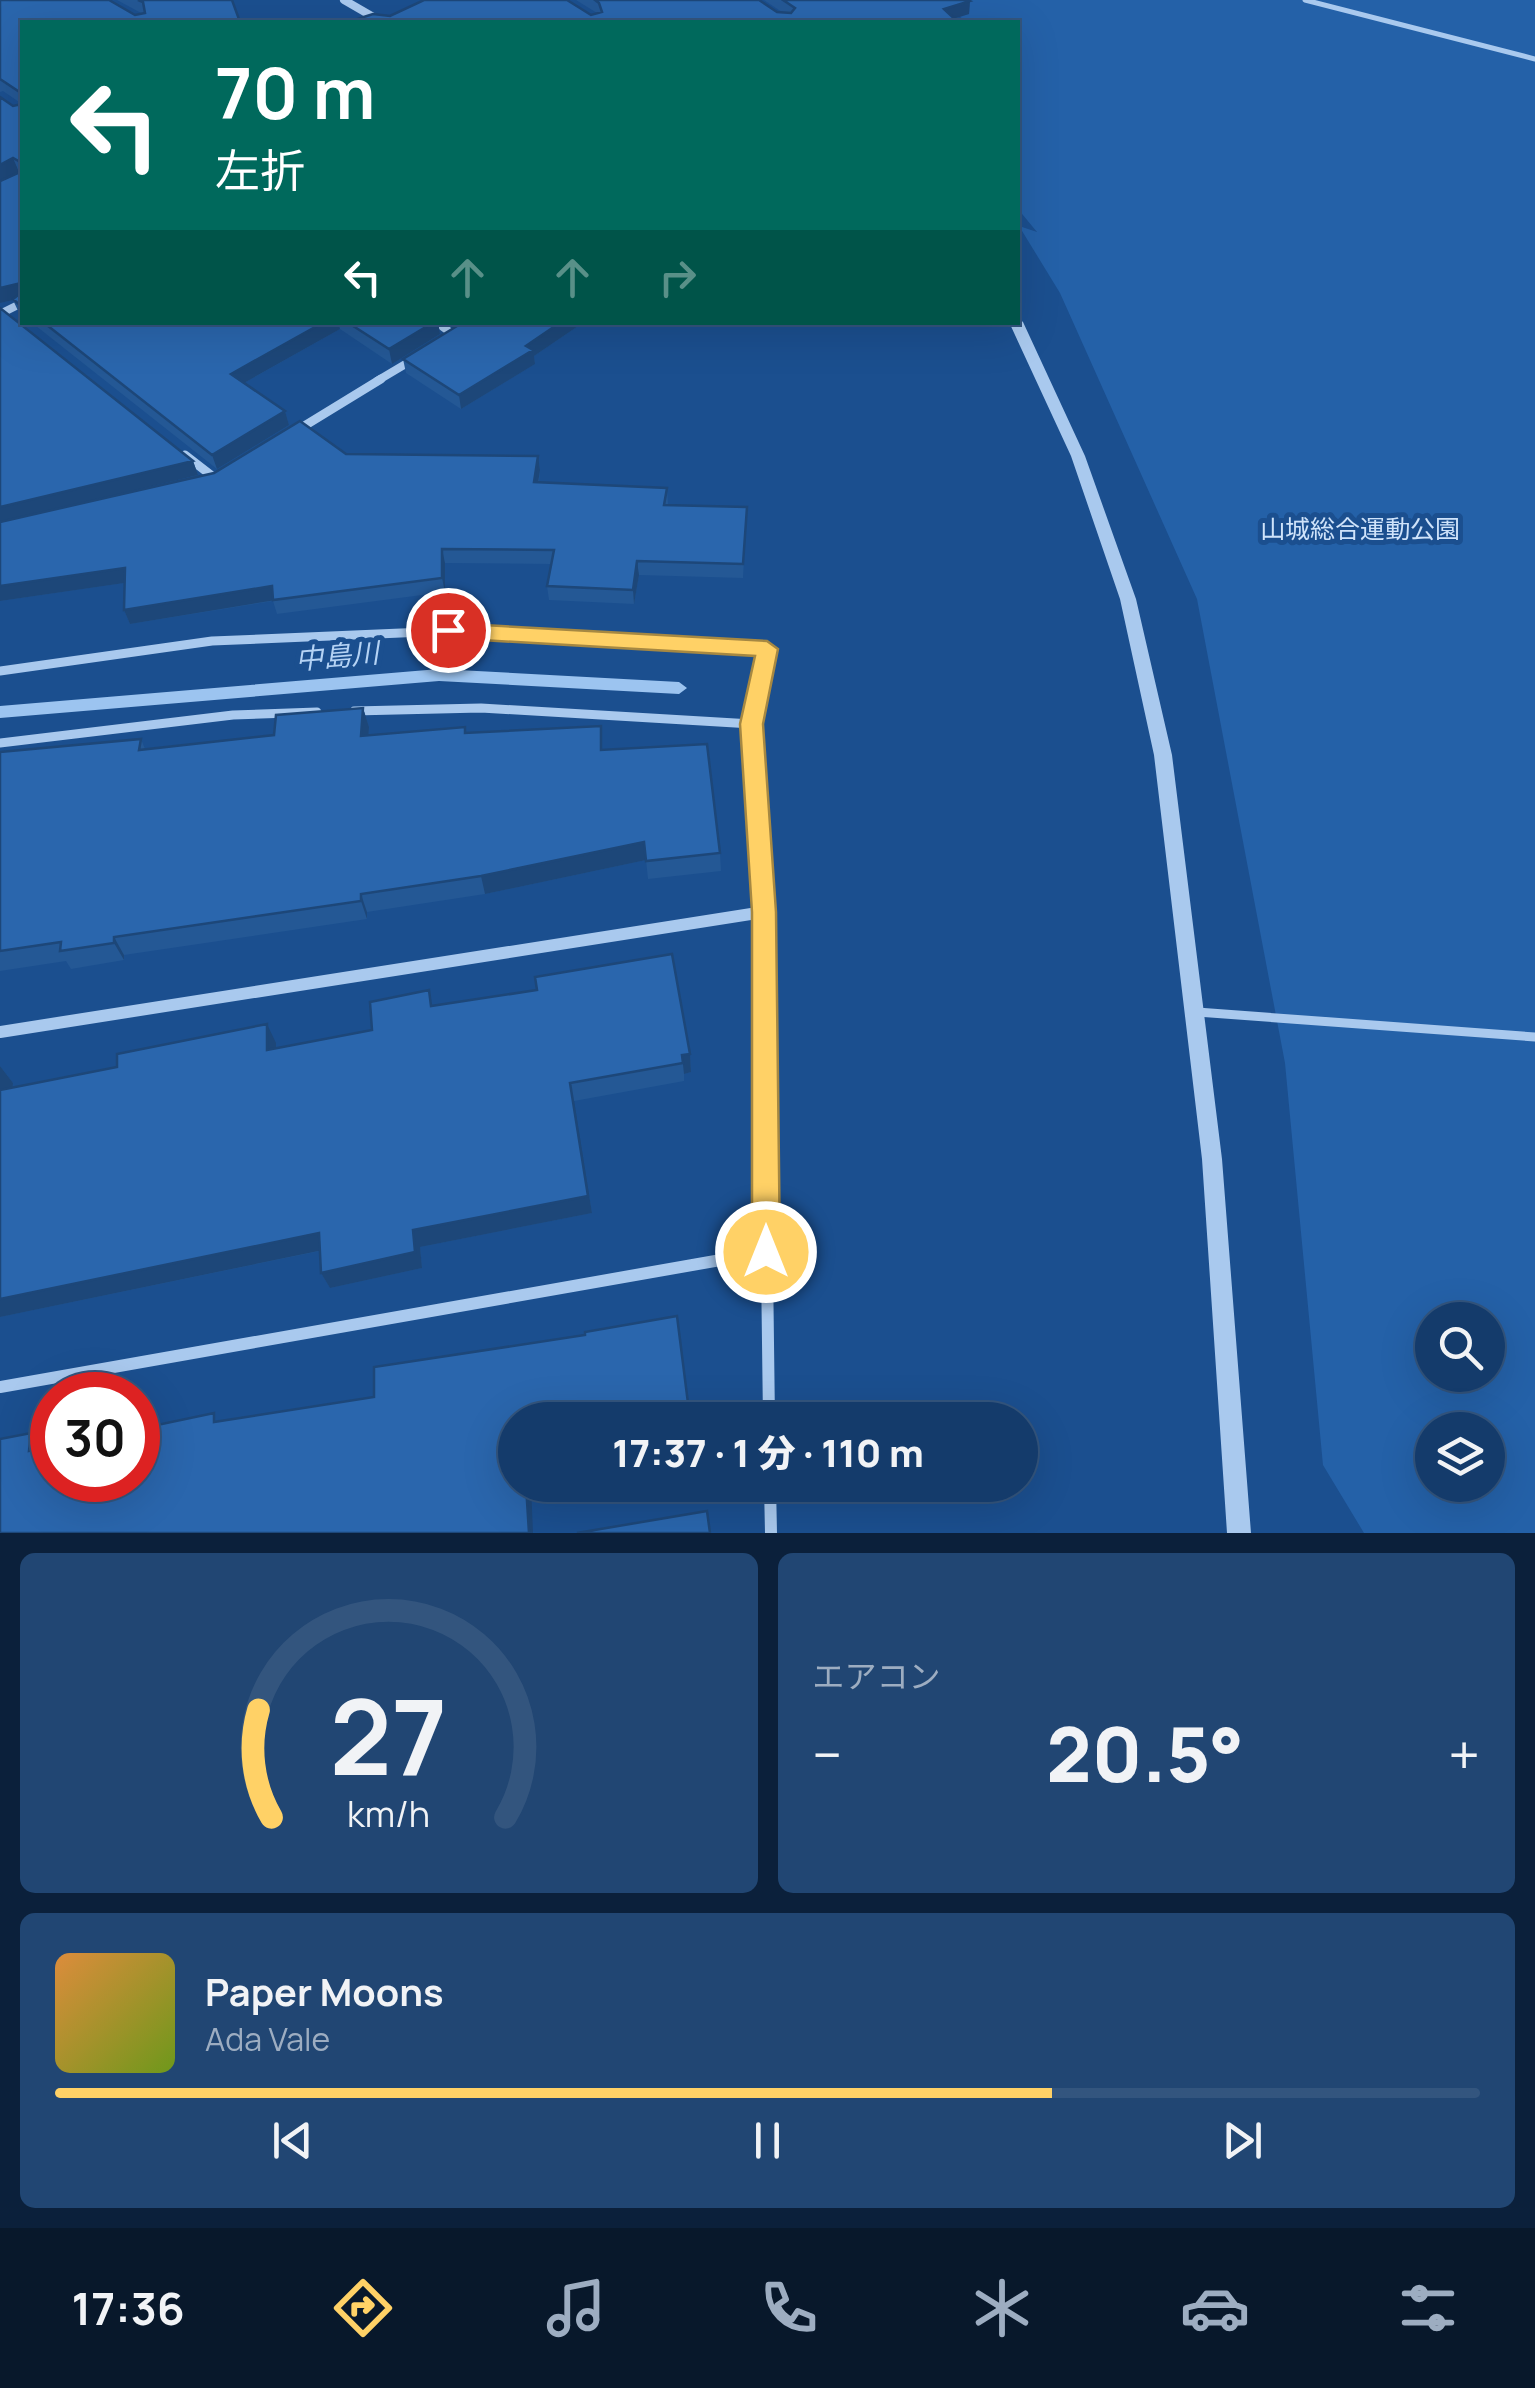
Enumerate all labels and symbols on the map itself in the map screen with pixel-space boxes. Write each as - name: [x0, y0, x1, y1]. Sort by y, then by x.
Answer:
- park label: 山城総合運動公園: [1260, 511, 1460, 546]
- pin: [406, 588, 491, 673]
- water label: 中島川: [293, 632, 383, 678]
- position arrow: [714, 1200, 818, 1304]
- speed limit sign: 30: [30, 1372, 160, 1502]

